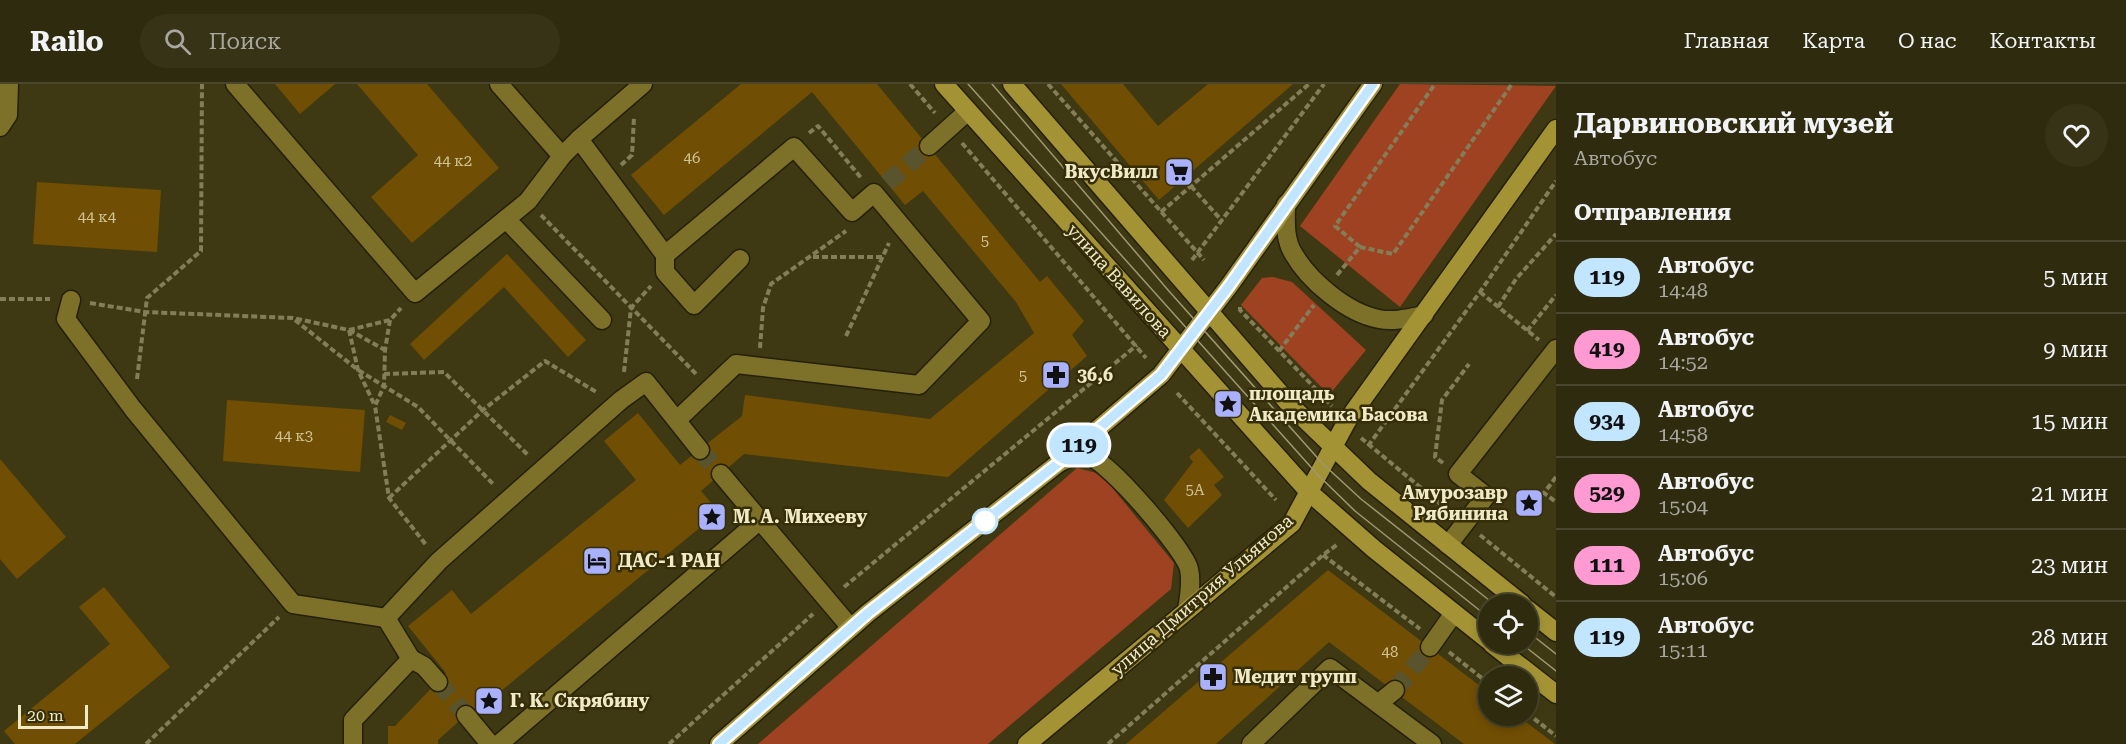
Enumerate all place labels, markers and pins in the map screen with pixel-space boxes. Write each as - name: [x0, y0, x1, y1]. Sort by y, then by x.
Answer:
- supermarket icon: ВкусВилл: [1163, 156, 1195, 188]
- place label: ВкусВилл: [1064, 161, 1158, 182]
- pharmacy icon: 36,6: [1040, 359, 1072, 391]
- place label: 36,6: [1077, 364, 1113, 385]
- place label: площадь Академика Басова: [1249, 383, 1428, 425]
- place icon: площадь Академика Басова: [1212, 388, 1244, 420]
- place label: Амурозавр Рябинина: [1402, 482, 1508, 524]
- place icon: Амурозавр Рябинина: [1513, 487, 1545, 519]
- place icon: М. А. Михееву: [696, 501, 728, 533]
- place label: М. А. Михееву: [733, 506, 867, 527]
- unlabelled marker: [972, 508, 998, 534]
- hotel icon: ДАС-1 РАН: [581, 545, 613, 577]
- place label: ДАС-1 РАН: [618, 550, 720, 571]
- pharmacy icon: Медит групп: [1197, 661, 1229, 693]
- place label: Медит групп: [1234, 666, 1357, 687]
- place icon: Г. К. Скрябину: [473, 685, 505, 717]
- place label: Г. К. Скрябину: [510, 690, 649, 711]

